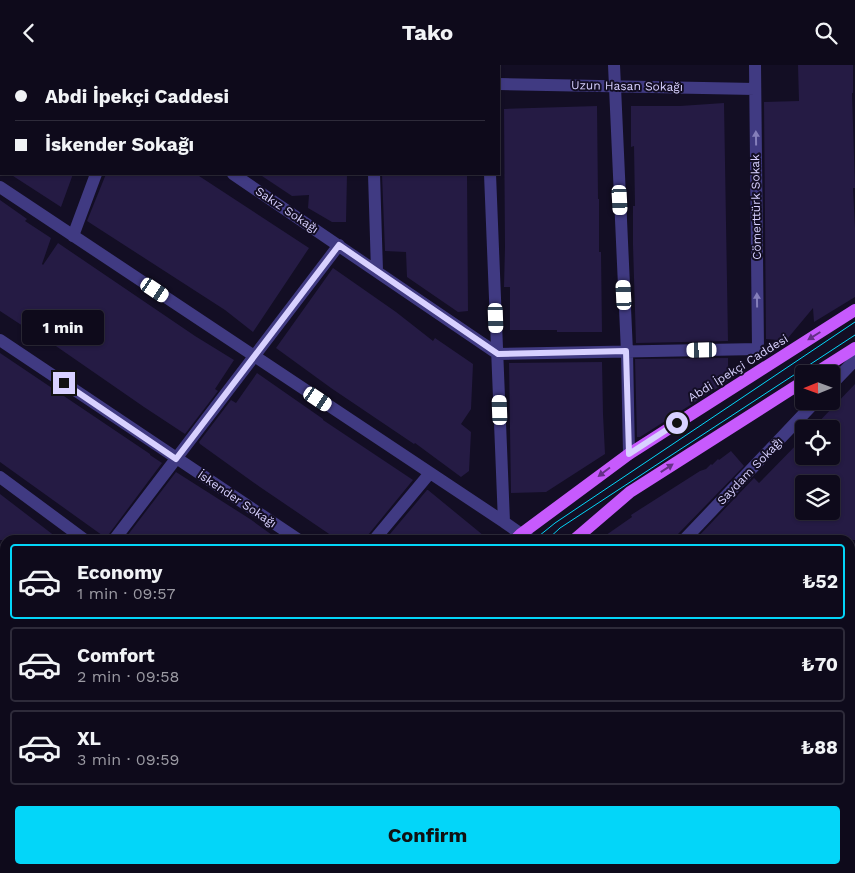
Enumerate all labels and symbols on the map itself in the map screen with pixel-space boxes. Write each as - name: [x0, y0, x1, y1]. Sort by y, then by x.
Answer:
- street label: Uzun Hasan Sokağı: [571, 78, 683, 94]
- one-way arrow: [751, 130, 759, 146]
- street label: Cömerttürk Sokak: [748, 154, 764, 260]
- street label: Sakız Sokağı: [253, 184, 321, 236]
- car: [611, 185, 628, 215]
- car: [138, 275, 171, 305]
- car: [615, 280, 632, 310]
- one-way arrow: [753, 292, 761, 308]
- car: [487, 303, 504, 333]
- callout: 1 min: [23, 311, 105, 345]
- one-way arrow: [807, 331, 820, 341]
- street label: Abdi İpekçi Caddesi: [685, 332, 791, 404]
- car: [686, 342, 717, 358]
- north arrow: [795, 365, 840, 410]
- route end: [53, 372, 75, 394]
- car: [301, 384, 334, 414]
- car: [491, 395, 508, 425]
- route start: [666, 412, 688, 434]
- street label: Saydam Sokağı: [714, 434, 786, 508]
- one-way arrow: [661, 463, 674, 472]
- one-way arrow: [597, 467, 611, 477]
- street label: İskender Sokağı: [195, 468, 279, 530]

